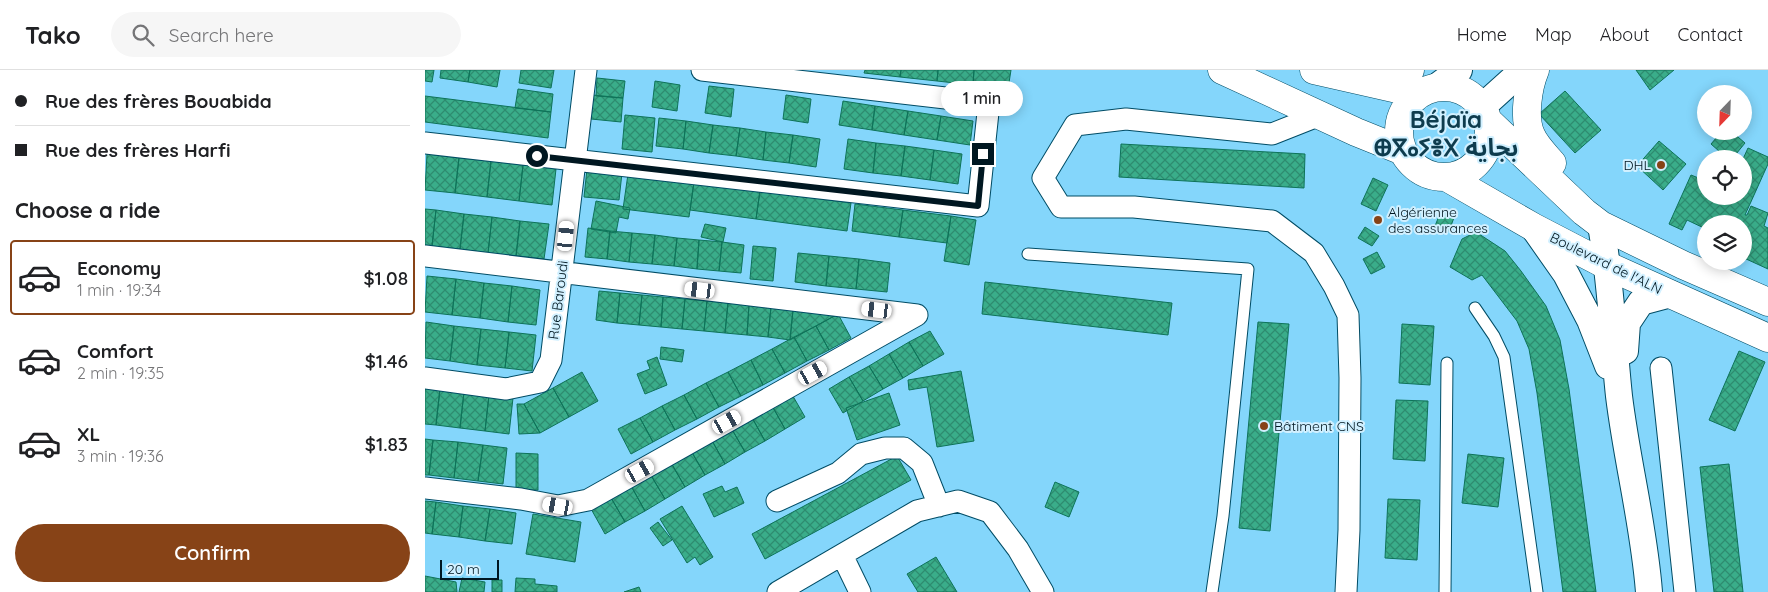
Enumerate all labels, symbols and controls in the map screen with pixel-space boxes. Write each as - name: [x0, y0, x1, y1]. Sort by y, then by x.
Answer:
- search box: [111, 12, 461, 57]
- text: Tako: [25, 20, 81, 50]
- icon: search: [129, 21, 157, 49]
- text: Search here: [169, 23, 274, 47]
- text: Home: [1457, 23, 1507, 46]
- text: Map: [1535, 23, 1572, 46]
- text: About: [1600, 23, 1650, 46]
- text: Contact: [1678, 23, 1743, 46]
- callout: 1 min: [942, 82, 1024, 116]
- north arrow: [1697, 85, 1753, 140]
- map controls: [1697, 85, 1752, 270]
- text: 1 min: [963, 88, 1001, 108]
- text: Rue des frères Bouabida: [45, 89, 272, 113]
- district label: Béjaïa ⴲⴳⴰⵢⴻⵝ بجاية: [1374, 104, 1518, 162]
- text: Rue des frères Harfi: [45, 138, 231, 162]
- route end: [972, 143, 994, 165]
- route start: [526, 145, 548, 167]
- button: locate: [1697, 150, 1752, 205]
- place label: DHL: [1623, 156, 1652, 174]
- marker: DHL: [1655, 159, 1667, 171]
- text: Choose a ride: [15, 196, 160, 224]
- place label: Algérienne des assurances: [1388, 203, 1488, 237]
- marker: Algérienne des assurances: [1372, 214, 1384, 226]
- button: layers: [1697, 215, 1752, 270]
- car: [556, 220, 575, 252]
- street label: Boulevard de l'ALN: [1547, 228, 1665, 298]
- icon: car: [17, 255, 62, 300]
- text: Economy: [77, 256, 161, 280]
- street label: Rue Baroudi: [544, 259, 572, 341]
- text: $1.08: [363, 266, 408, 290]
- text: 1 min · 19:34: [77, 280, 161, 300]
- car: [684, 281, 715, 299]
- car: [861, 301, 892, 319]
- icon: car: [17, 338, 62, 383]
- text: Comfort: [77, 339, 154, 363]
- text: $1.46: [365, 349, 408, 373]
- car: [796, 359, 829, 387]
- text: 2 min · 19:35: [77, 363, 164, 383]
- car: [710, 408, 743, 436]
- place label: Bâtiment CNS: [1274, 417, 1364, 435]
- marker: Bâtiment CNS: [1258, 420, 1270, 432]
- icon: car: [17, 421, 62, 466]
- text: XL: [77, 422, 100, 446]
- text: $1.83: [365, 432, 408, 456]
- text: 3 min · 19:36: [77, 446, 164, 466]
- car: [623, 457, 656, 485]
- car: [541, 496, 574, 516]
- button: Confirm: [15, 524, 410, 582]
- scale bar: [440, 557, 499, 580]
- text: 20 m: [447, 560, 480, 578]

